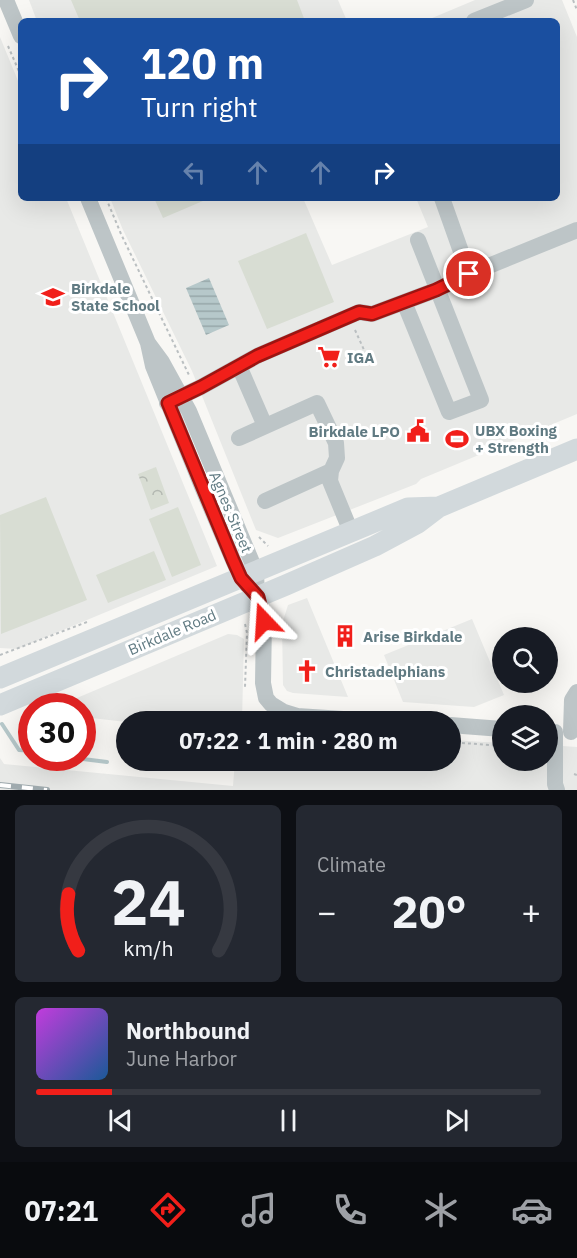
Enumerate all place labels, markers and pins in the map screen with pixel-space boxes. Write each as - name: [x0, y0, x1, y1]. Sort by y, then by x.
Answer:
- pin: [443, 248, 494, 299]
- place label: Birkdale State School: [71, 279, 160, 315]
- school or university icon: Birkdale State School: [40, 284, 66, 310]
- supermarket icon: IGA: [316, 344, 342, 370]
- place label: IGA: [347, 348, 375, 367]
- public building icon: Birkdale LPO: [405, 418, 431, 444]
- place label: UBX Boxing + Strength: [475, 421, 558, 457]
- place label: Birkdale LPO: [309, 422, 400, 441]
- sports icon: UBX Boxing + Strength: [444, 426, 470, 452]
- building icon: Arise Birkdale: [332, 623, 358, 649]
- place label: Arise Birkdale: [363, 627, 463, 646]
- church icon: Christadelphians: [294, 658, 320, 684]
- place label: Christadelphians: [325, 662, 446, 681]

